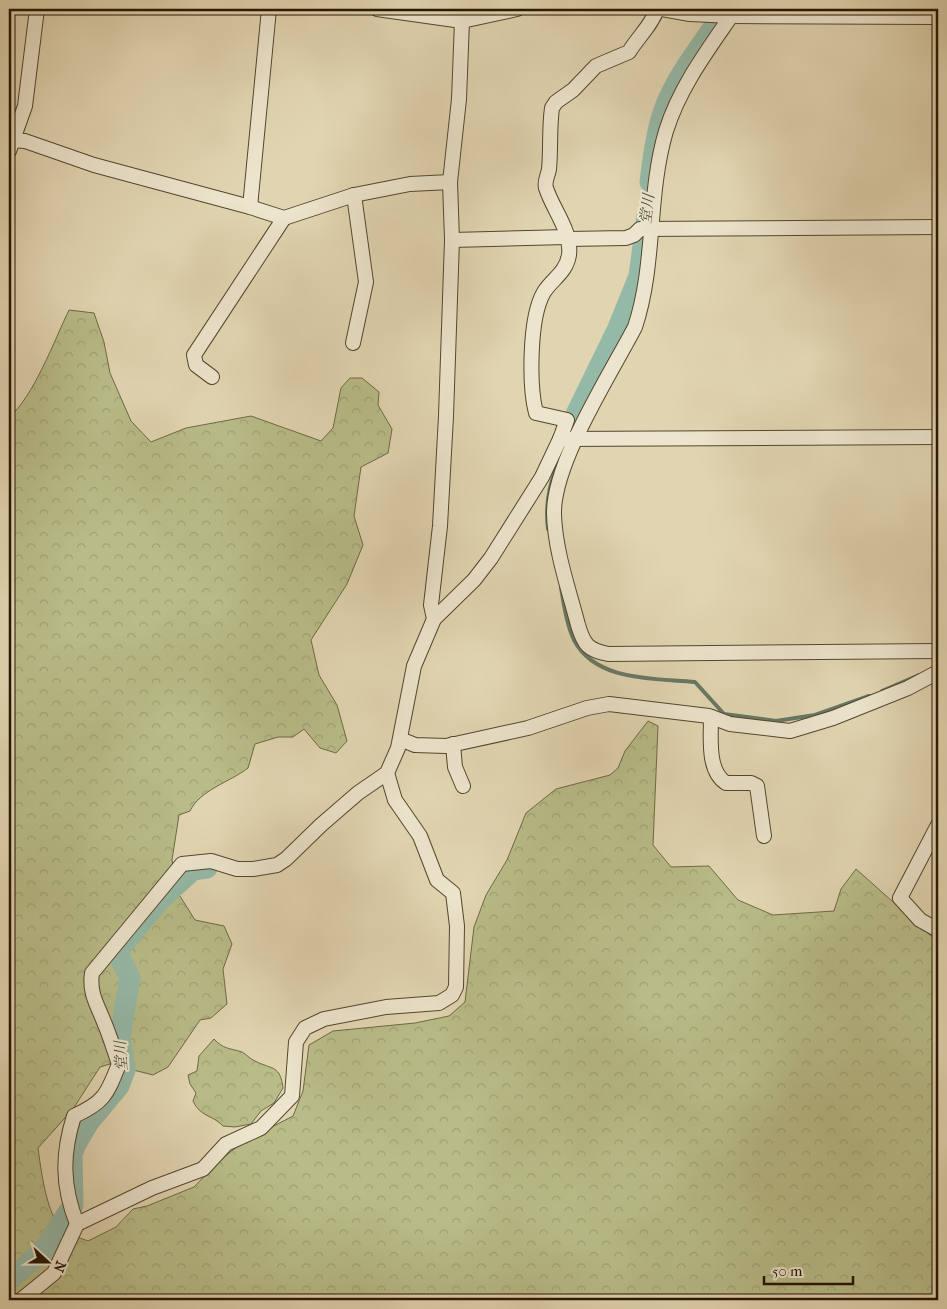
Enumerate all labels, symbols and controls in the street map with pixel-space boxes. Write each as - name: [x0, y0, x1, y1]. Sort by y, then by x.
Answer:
- water label: 堂川: [636, 191, 658, 225]
- water label: 堂川: [111, 1039, 131, 1071]
- north arrow: [22, 1236, 72, 1286]
- scale bar: [764, 1254, 853, 1286]
- text: N: [50, 1258, 70, 1275]
- text: 50 m: [772, 1262, 803, 1280]

